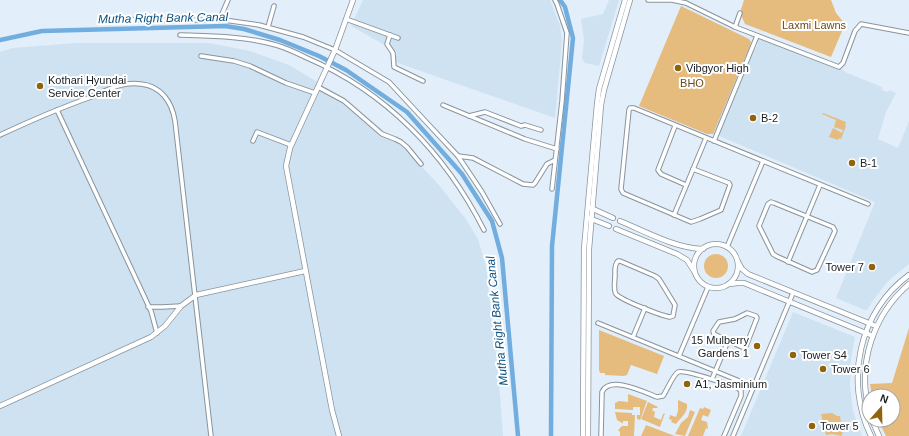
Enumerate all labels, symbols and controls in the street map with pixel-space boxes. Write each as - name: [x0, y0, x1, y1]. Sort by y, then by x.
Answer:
- water label: Mutha Right Bank Canal: [98, 10, 228, 26]
- park label: Laxmi Lawns: [782, 19, 847, 31]
- place label: Vibgyor High: [686, 62, 749, 74]
- marker: Vibgyor High: [673, 63, 683, 73]
- place label: Kothari Hyundai Service Center: [48, 74, 126, 99]
- park label: BHO: [680, 77, 704, 89]
- marker: Kothari Hyundai Service Center: [35, 81, 45, 91]
- place label: B-2: [761, 112, 778, 124]
- marker: B-2: [748, 113, 758, 123]
- place label: B-1: [860, 157, 877, 169]
- marker: B-1: [847, 158, 857, 168]
- water label: Mutha Right Bank Canal: [483, 255, 511, 386]
- place label: Tower 7: [825, 261, 864, 273]
- marker: Tower 7: [867, 262, 877, 272]
- place label: 15 Mulberry Gardens 1: [691, 334, 749, 359]
- marker: 15 Mulberry Gardens 1: [752, 341, 762, 351]
- place label: Tower S4: [801, 349, 847, 361]
- marker: Tower S4: [788, 350, 798, 360]
- place label: Tower 6: [831, 363, 870, 375]
- marker: Tower 6: [818, 364, 828, 374]
- place label: A1, Jasminium: [695, 378, 767, 390]
- marker: A1, Jasminium: [682, 379, 692, 389]
- north arrow: [861, 388, 901, 428]
- text: N: [879, 392, 890, 406]
- place label: Tower 5: [820, 420, 859, 432]
- marker: Tower 5: [807, 421, 817, 431]

